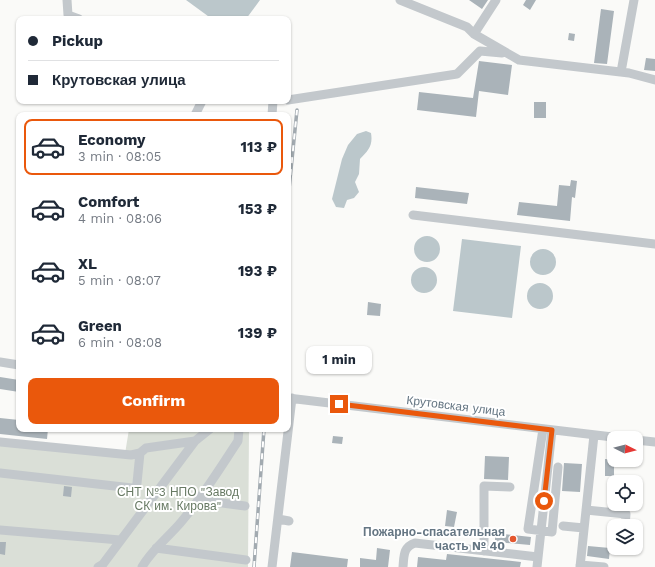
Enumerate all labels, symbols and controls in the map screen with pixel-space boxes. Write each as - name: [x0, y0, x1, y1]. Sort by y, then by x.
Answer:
- text: Pickup: [52, 32, 103, 50]
- text: Крутовская улица: [52, 71, 186, 89]
- icon: car: [30, 129, 66, 165]
- text: Economy: [78, 131, 145, 149]
- text: 113 ₽: [241, 138, 277, 156]
- text: 3 min · 08:05: [78, 149, 161, 164]
- icon: car: [30, 191, 66, 227]
- text: Comfort: [78, 193, 139, 211]
- text: 153 ₽: [238, 200, 277, 218]
- text: 4 min · 08:06: [78, 211, 162, 226]
- icon: car: [30, 253, 66, 289]
- text: XL: [78, 255, 97, 273]
- text: 193 ₽: [238, 262, 277, 280]
- text: 5 min · 08:07: [78, 273, 161, 288]
- icon: car: [30, 315, 66, 351]
- text: Green: [78, 317, 122, 335]
- text: 139 ₽: [238, 324, 277, 342]
- text: 6 min · 08:08: [78, 335, 162, 350]
- callout: 1 min: [306, 346, 372, 374]
- text: 1 min: [322, 352, 356, 367]
- button: Confirm: [28, 378, 279, 424]
- street label: Крутовская улица: [406, 393, 507, 419]
- route end: [330, 395, 348, 413]
- north arrow: [607, 431, 643, 467]
- map controls: [607, 431, 643, 555]
- button: locate: [607, 475, 643, 511]
- park label: СНТ №3 НПО "Завод СК им. Кирова": [117, 485, 239, 513]
- route start: [535, 492, 553, 510]
- button: layers: [607, 519, 643, 555]
- place label: Пожарно-спасательная часть № 40: [363, 525, 505, 553]
- marker: Пожарно-спасательная часть № 40: [508, 534, 518, 544]

